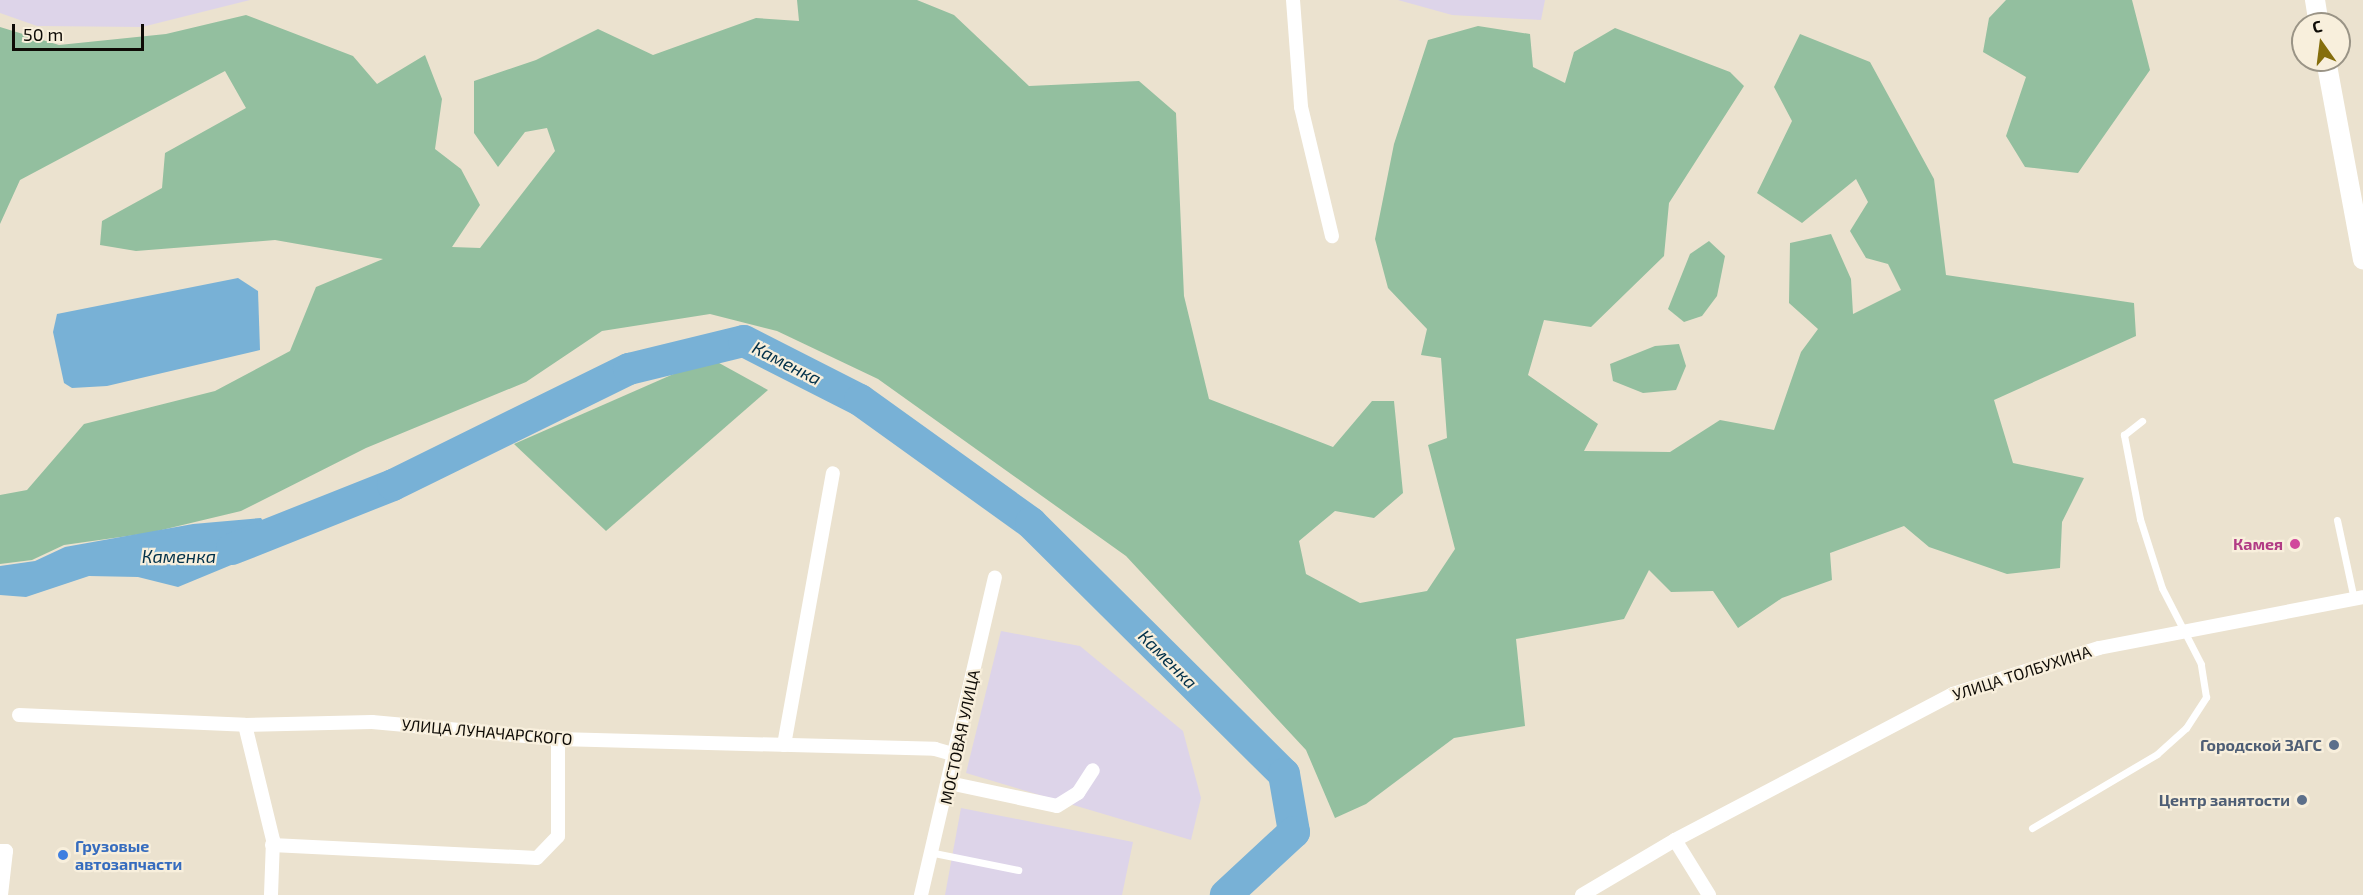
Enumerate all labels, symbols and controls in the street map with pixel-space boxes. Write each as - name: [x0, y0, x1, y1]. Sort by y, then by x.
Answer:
- scale bar: [15, 12, 147, 50]
- north arrow: [2291, 12, 2351, 72]
- text: С: [2310, 16, 2324, 36]
- text: 50 m: [23, 23, 63, 45]
- water label: Каменка: [749, 337, 825, 389]
- place label: Камея: [2233, 534, 2283, 554]
- marker: Камея: [2288, 537, 2302, 551]
- water label: Каменка: [142, 545, 216, 567]
- water label: Каменка: [1134, 625, 1202, 693]
- street label: УЛИЦА ТОЛБУХИНА: [1950, 642, 2094, 704]
- street label: МОСТОВАЯ УЛИЦА: [936, 668, 984, 806]
- street label: УЛИЦА ЛУНАЧАРСКОГО: [401, 715, 573, 749]
- place label: Городской ЗАГС: [2200, 735, 2322, 755]
- marker: Городской ЗАГС: [2327, 738, 2341, 752]
- place label: Центр занятости: [2159, 790, 2290, 810]
- marker: Центр занятости: [2295, 793, 2309, 807]
- place label: Грузовые автозапчасти: [75, 836, 182, 874]
- marker: Грузовые автозапчасти: [56, 848, 70, 862]

